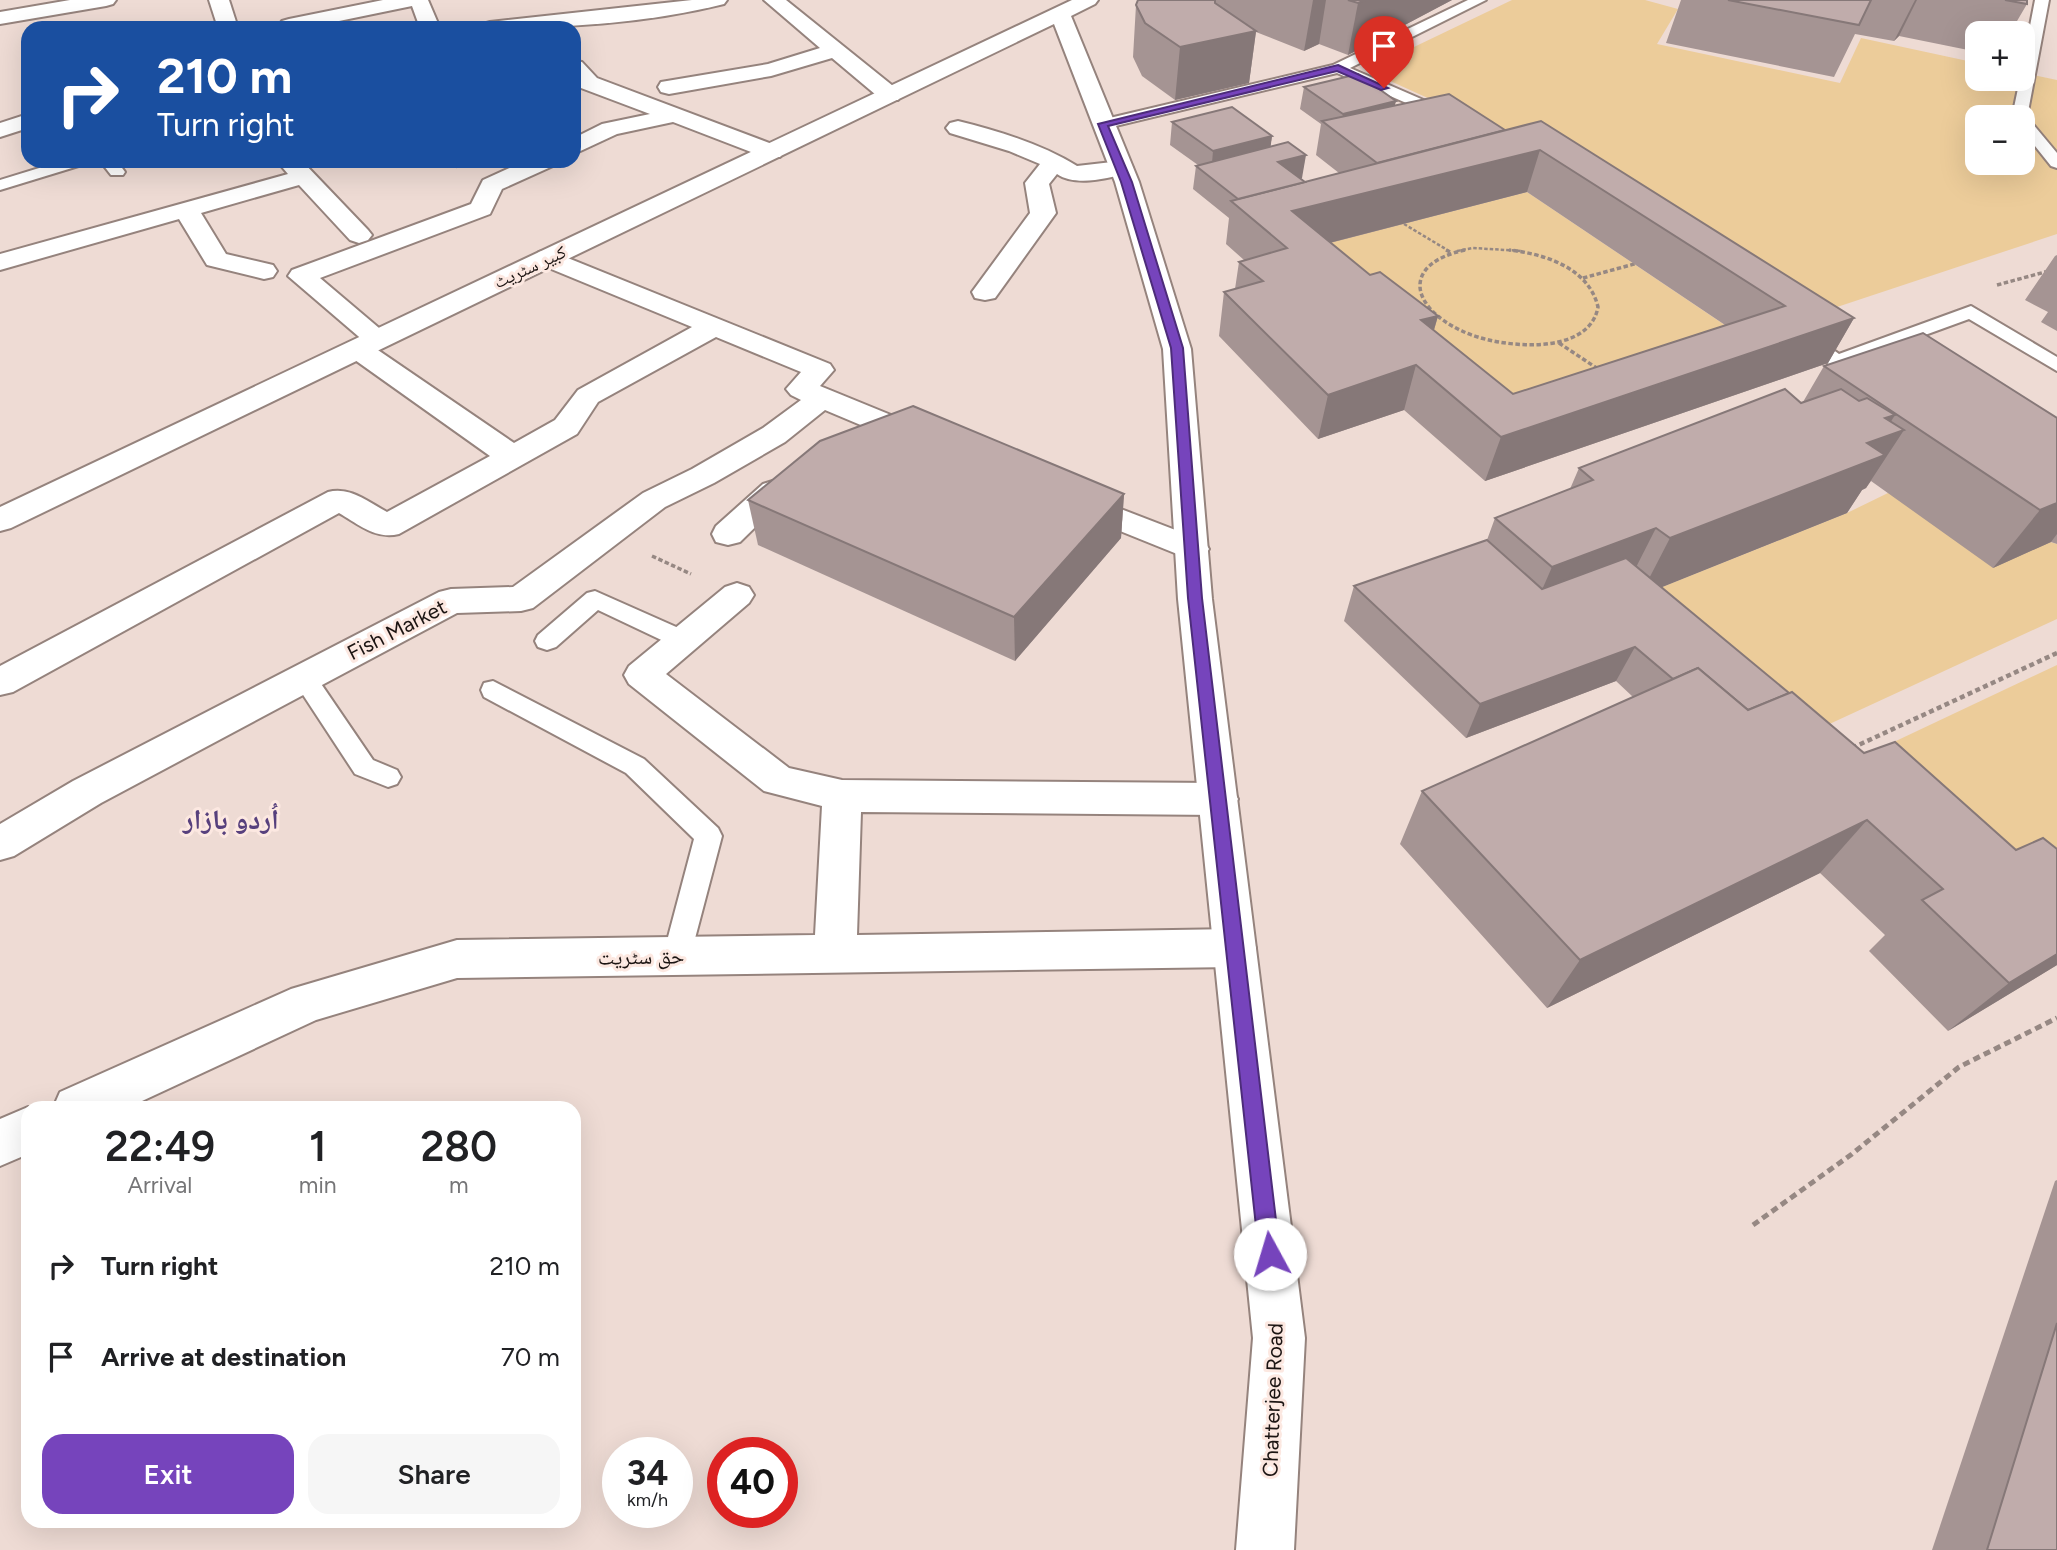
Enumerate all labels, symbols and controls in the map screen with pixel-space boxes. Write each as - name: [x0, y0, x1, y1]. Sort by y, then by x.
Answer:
- pin: [1354, 16, 1414, 88]
- map controls: [1965, 21, 2035, 175]
- button: +: [1965, 21, 2035, 91]
- icon: arrive: [1365, 27, 1403, 65]
- text: 210 m: [157, 46, 292, 105]
- icon: right: [42, 49, 133, 140]
- button: −: [1965, 105, 2035, 175]
- text: Turn right: [157, 106, 295, 144]
- street label: کبیر سٹریٹ: [490, 240, 570, 293]
- street label: Fish Market: [343, 594, 451, 665]
- district label: اُردو بازار: [182, 802, 279, 836]
- street label: حق سٹریت: [598, 943, 684, 971]
- text: 22:49: [105, 1121, 215, 1172]
- text: 1: [309, 1121, 327, 1172]
- text: 280: [420, 1121, 497, 1172]
- text: Arrival: [127, 1171, 192, 1199]
- text: min: [299, 1171, 337, 1199]
- text: m: [449, 1171, 469, 1199]
- position arrow: [1233, 1217, 1307, 1291]
- icon: right: [42, 1247, 80, 1285]
- text: Turn right: [101, 1250, 218, 1282]
- text: 210 m: [490, 1250, 560, 1282]
- street label: Chatterjee Road: [1257, 1323, 1288, 1477]
- icon: arrive: [42, 1338, 80, 1376]
- text: Arrive at destination: [101, 1341, 346, 1373]
- text: 70 m: [501, 1341, 560, 1373]
- button: Exit: [42, 1434, 294, 1514]
- button: Share: [308, 1434, 560, 1514]
- speed limit sign: 40: [707, 1437, 798, 1528]
- text: 34: [627, 1452, 668, 1494]
- text: km/h: [627, 1489, 668, 1511]

